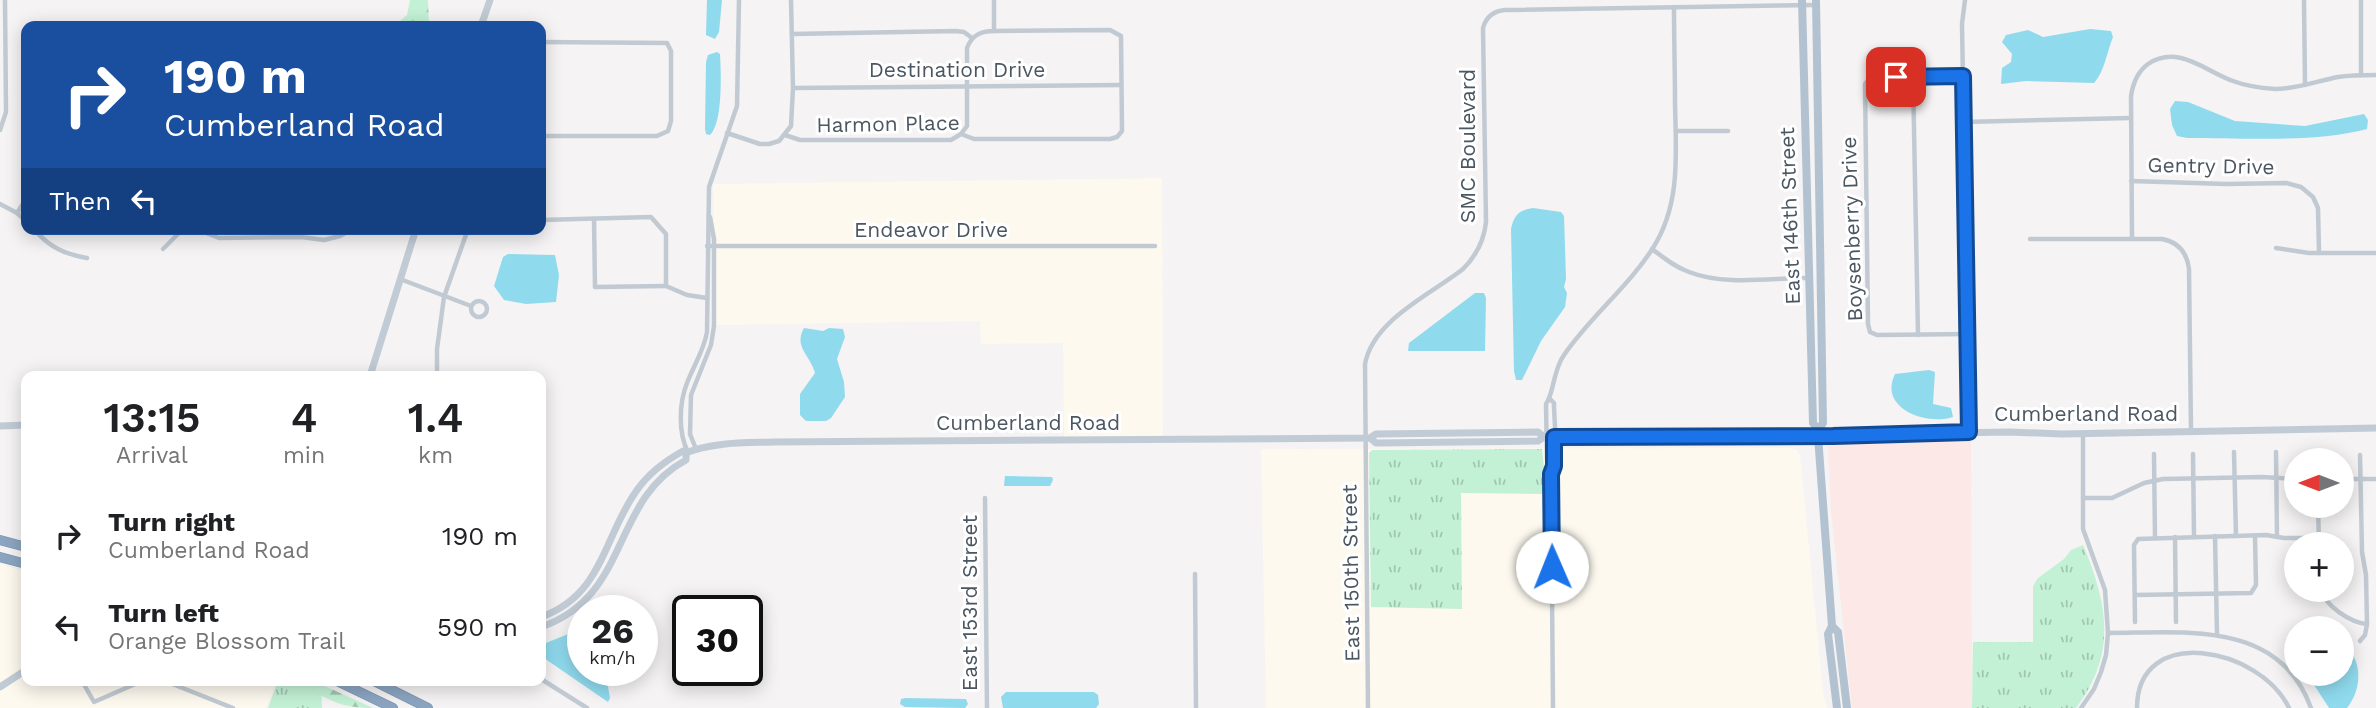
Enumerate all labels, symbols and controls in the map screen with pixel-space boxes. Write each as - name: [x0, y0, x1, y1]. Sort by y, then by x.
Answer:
- text: 190 m: [164, 47, 307, 105]
- pin: [1866, 47, 1926, 107]
- icon: right: [49, 49, 140, 140]
- street label: Destination Drive: [869, 57, 1045, 82]
- icon: arrive: [1877, 58, 1915, 96]
- street label: SMC Boulevard: [1455, 69, 1480, 223]
- text: Cumberland Road: [164, 106, 445, 144]
- street label: Harmon Place: [816, 110, 960, 137]
- street label: East 146th Street: [1774, 127, 1805, 305]
- street label: Boysenberry Drive: [1836, 136, 1867, 322]
- street label: Gentry Drive: [2147, 152, 2275, 179]
- icon: left: [125, 182, 163, 220]
- text: Then: [49, 186, 111, 216]
- street label: Endeavor Drive: [854, 217, 1008, 242]
- text: 13:15: [104, 393, 200, 442]
- text: 4: [291, 393, 317, 442]
- text: 1.4: [408, 393, 463, 442]
- street label: Cumberland Road: [1994, 401, 2178, 426]
- street label: Cumberland Road: [936, 410, 1120, 435]
- text: Arrival: [116, 442, 188, 469]
- text: min: [283, 442, 325, 469]
- text: km: [418, 442, 453, 469]
- north arrow: [2284, 448, 2354, 518]
- map controls: [2284, 448, 2354, 686]
- street label: East 150th Street: [1336, 484, 1365, 662]
- text: Turn right: [108, 507, 235, 537]
- street label: East 153rd Street: [957, 515, 982, 691]
- icon: right: [49, 517, 87, 555]
- text: 190 m: [442, 521, 518, 551]
- position arrow: [1515, 530, 1589, 604]
- button: +: [2284, 532, 2354, 602]
- text: Cumberland Road: [108, 537, 310, 564]
- speed limit sign: 30: [672, 595, 763, 686]
- text: Turn left: [108, 598, 219, 628]
- icon: left: [49, 608, 87, 646]
- text: 26: [591, 610, 634, 652]
- text: 590 m: [437, 612, 518, 642]
- button: −: [2284, 616, 2354, 686]
- text: Orange Blossom Trail: [108, 628, 345, 655]
- text: km/h: [589, 647, 636, 668]

